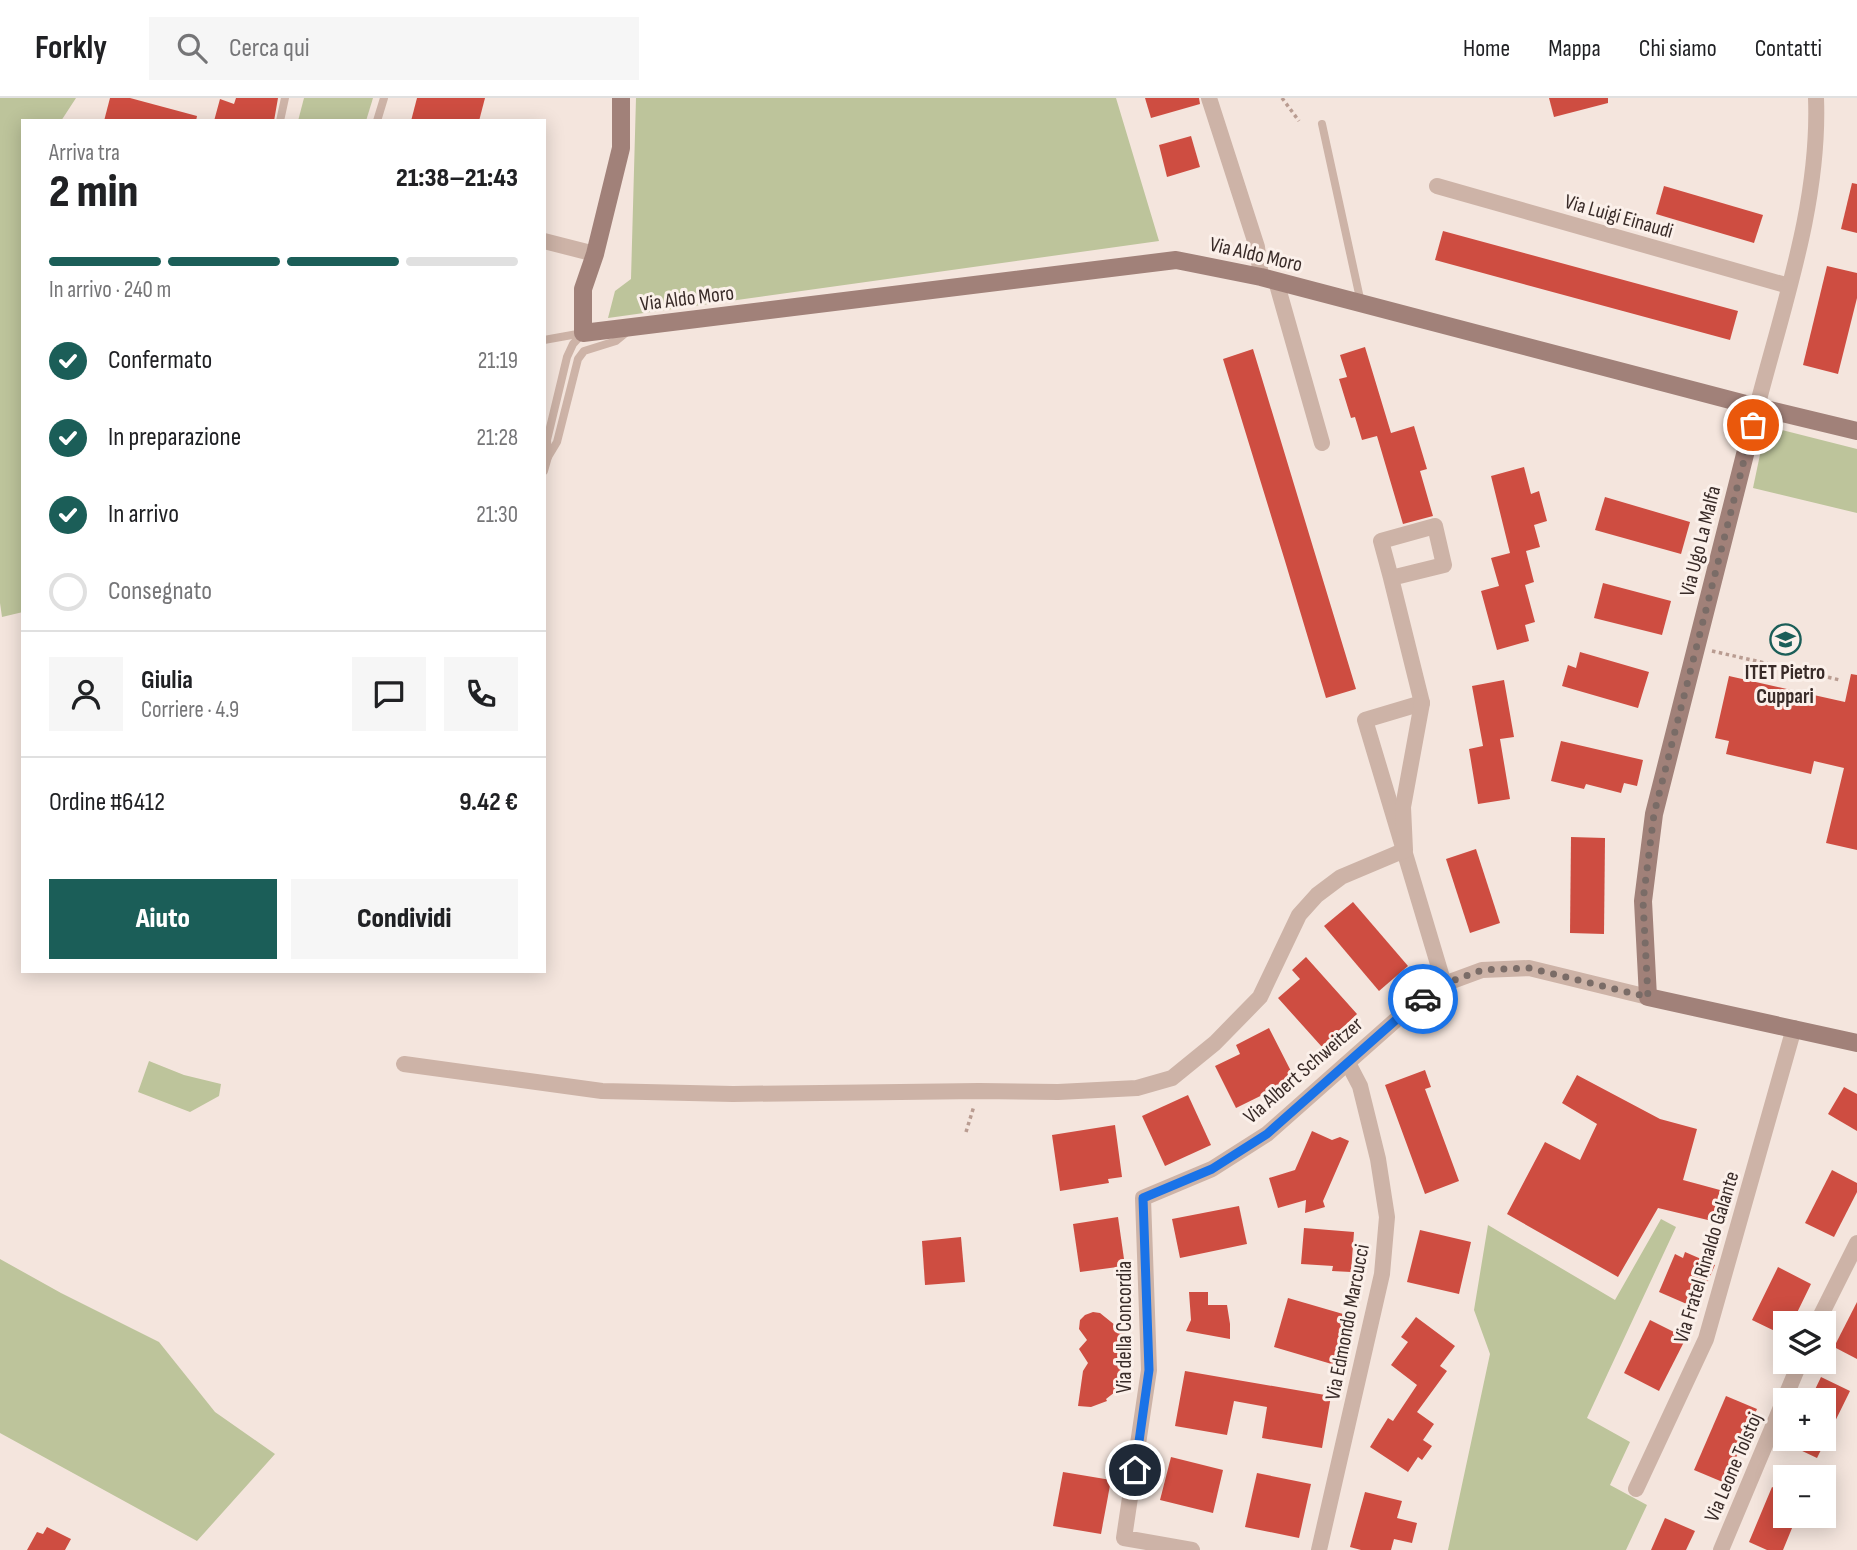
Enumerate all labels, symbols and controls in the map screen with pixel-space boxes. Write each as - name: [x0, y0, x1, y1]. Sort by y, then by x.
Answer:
- search box: [149, 17, 639, 80]
- text: Forkly: [35, 28, 107, 68]
- icon: search: [173, 29, 211, 67]
- text: Cerca qui: [229, 33, 310, 64]
- text: Home: [1463, 34, 1510, 63]
- text: Mappa: [1548, 34, 1601, 63]
- text: Chi siamo: [1639, 34, 1717, 63]
- text: Contatti: [1755, 34, 1822, 63]
- text: Arriva tra: [49, 139, 120, 167]
- text: 21:38–21:43: [396, 163, 518, 194]
- text: 2 min: [49, 165, 138, 220]
- street label: Via Luigi Einaudi: [1562, 189, 1676, 244]
- street label: Via Aldo Moro: [1207, 232, 1305, 277]
- text: In arrivo · 240 m: [49, 276, 171, 304]
- street label: Via Aldo Moro: [639, 280, 735, 317]
- icon: check: [49, 342, 87, 380]
- text: Confermato: [108, 345, 212, 376]
- text: 21:19: [478, 347, 518, 375]
- pin: [1723, 395, 1783, 455]
- icon: bag: [1734, 406, 1772, 444]
- icon: check: [49, 419, 87, 457]
- text: In preparazione: [108, 422, 241, 453]
- text: 21:28: [477, 424, 518, 452]
- street label: Via Ugo La Malfa: [1675, 483, 1726, 599]
- icon: check: [49, 496, 87, 534]
- text: In arrivo: [108, 499, 179, 530]
- text: 21:30: [476, 501, 518, 529]
- text: Consegnato: [108, 576, 212, 607]
- school or university icon: ITET Pietro Cuppari: [1768, 623, 1802, 657]
- button: person: [49, 657, 123, 731]
- button: chat: [352, 657, 426, 731]
- button: phone: [444, 657, 518, 731]
- place label: ITET Pietro Cuppari: [1745, 660, 1825, 709]
- text: Giulia: [141, 665, 193, 696]
- text: Corriere · 4.9: [141, 696, 239, 724]
- text: Ordine #6412: [49, 787, 165, 818]
- text: 9.42 €: [459, 787, 518, 818]
- button: Aiuto: [49, 879, 277, 959]
- button: Condividi: [291, 879, 518, 959]
- courier: [1388, 964, 1458, 1034]
- icon: car: [1404, 980, 1442, 1018]
- street label: Via Albert Schweitzer: [1239, 1012, 1368, 1129]
- street label: Via Fratel Rinaldo Galante: [1668, 1168, 1744, 1346]
- street label: Via Edmondo Marcucci: [1320, 1242, 1375, 1402]
- street label: Via della Concordia: [1112, 1261, 1137, 1393]
- map controls: [1773, 1311, 1836, 1528]
- button: layers: [1773, 1311, 1836, 1374]
- button: +: [1773, 1388, 1836, 1451]
- street label: Via Leone Tolstoj: [1699, 1409, 1768, 1526]
- pin: [1105, 1440, 1165, 1500]
- icon: home: [1116, 1451, 1154, 1489]
- button: −: [1773, 1465, 1836, 1528]

